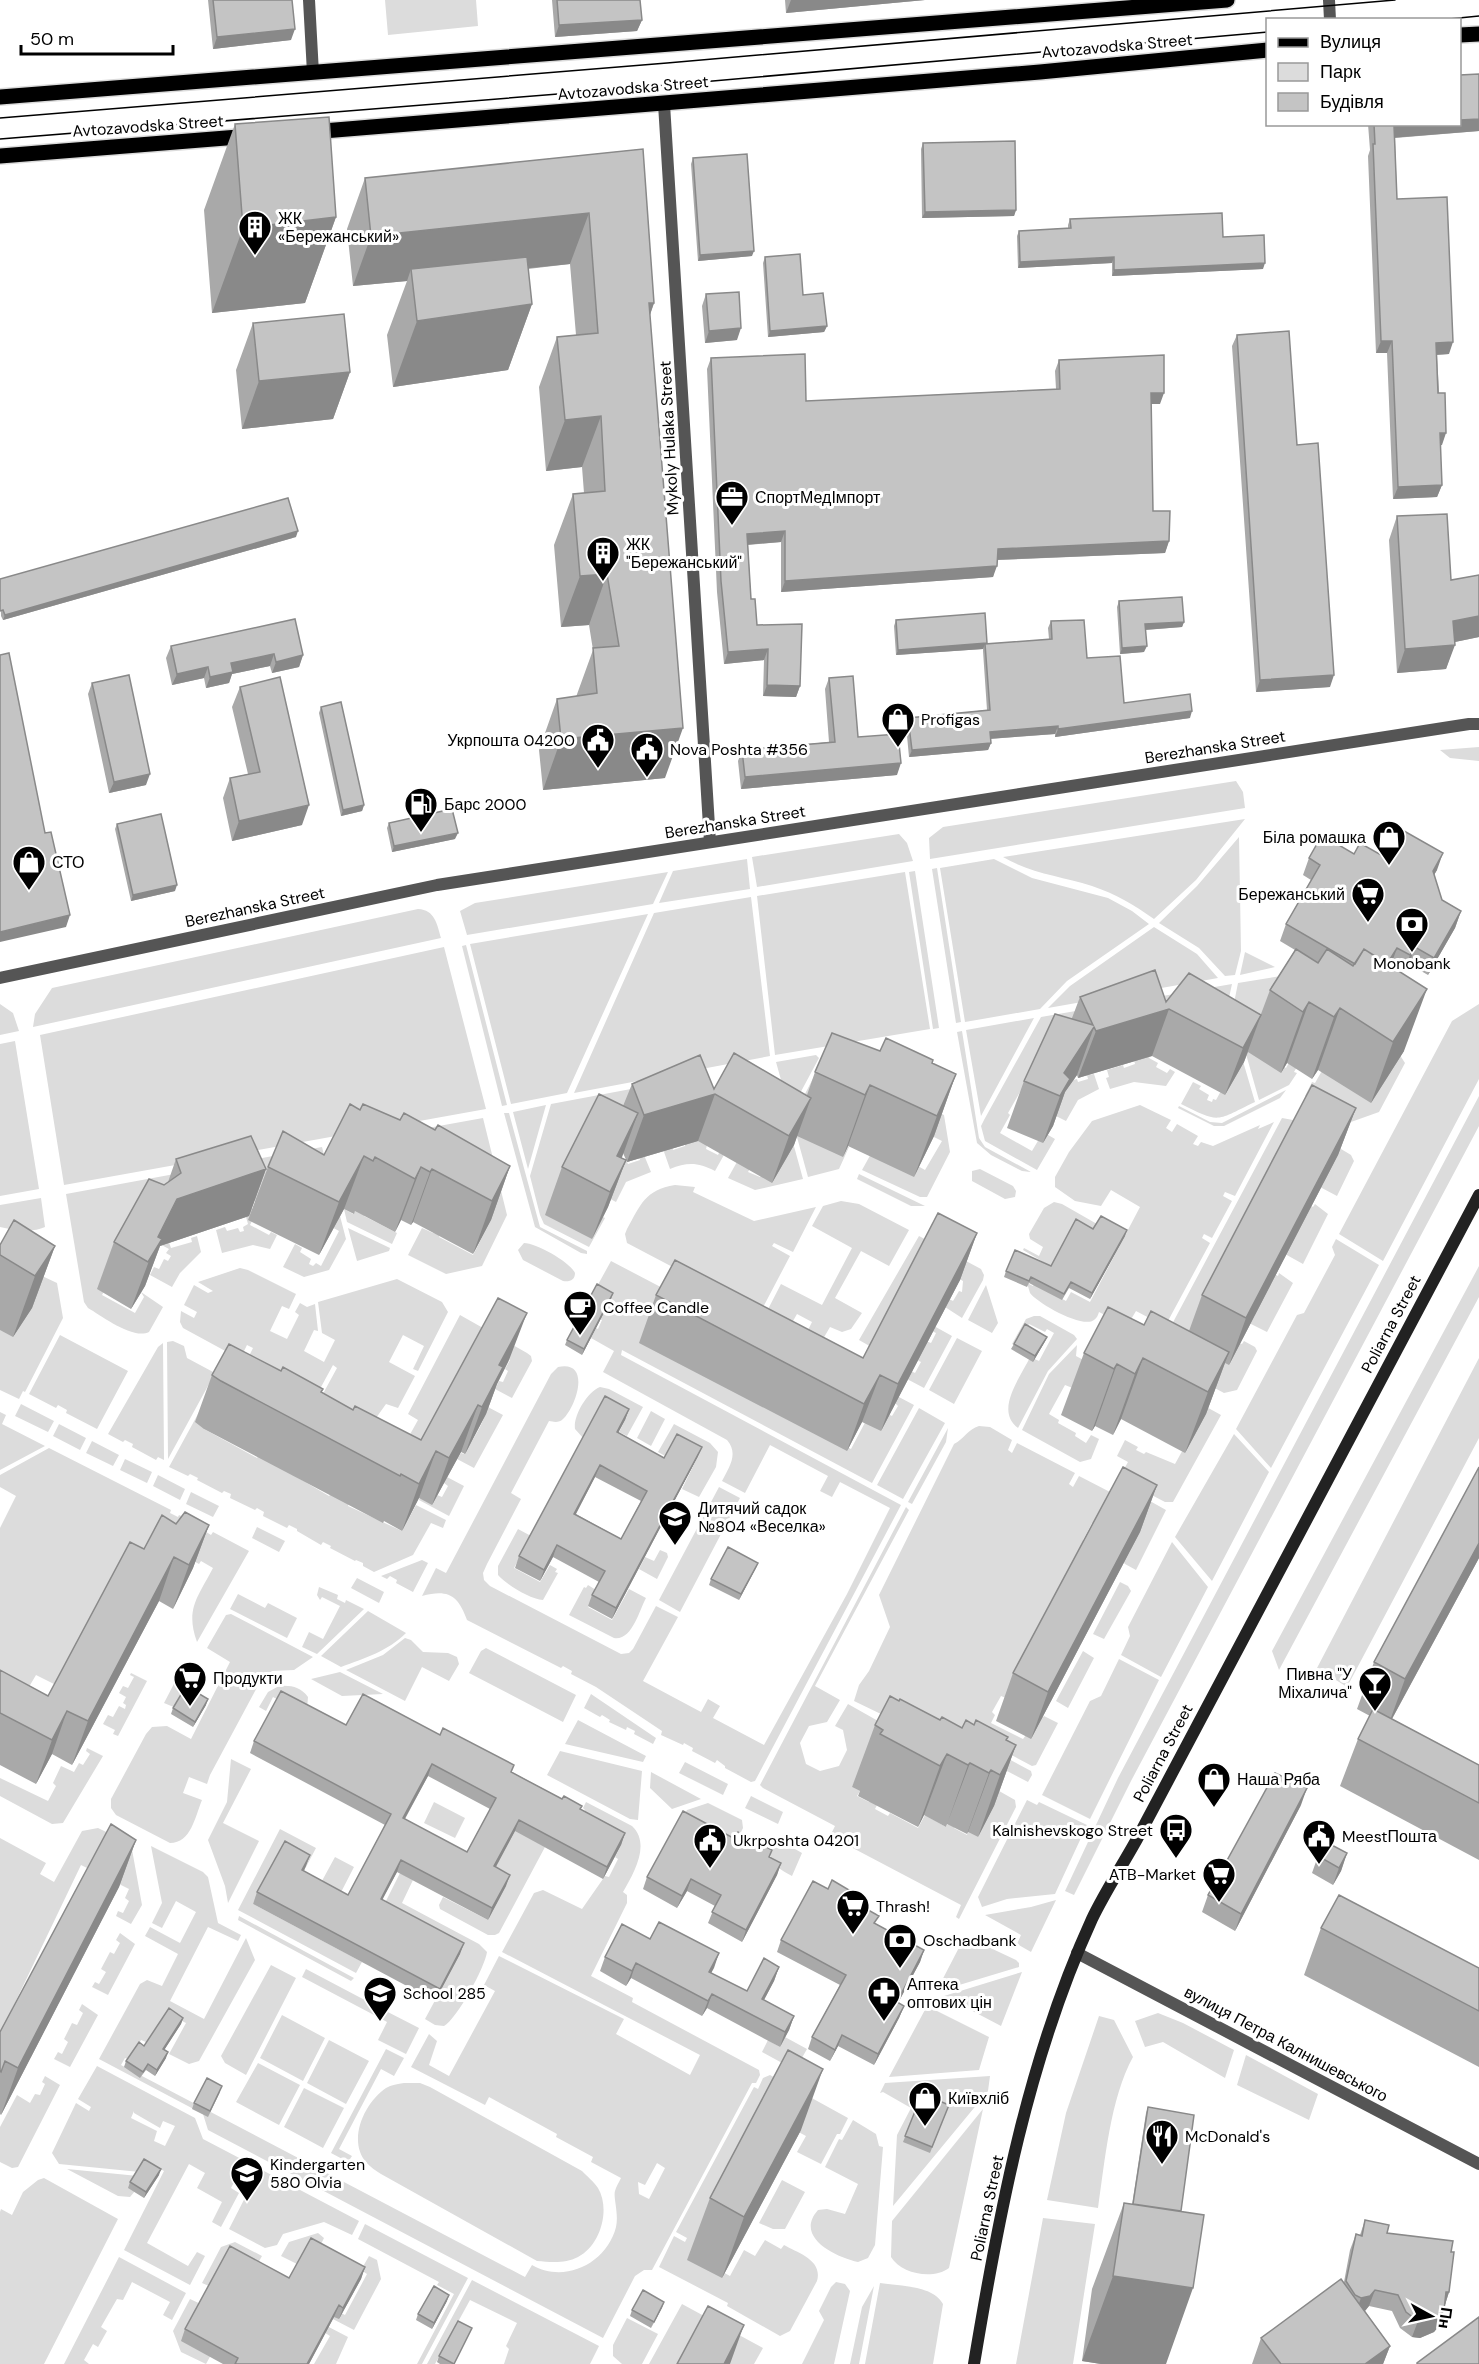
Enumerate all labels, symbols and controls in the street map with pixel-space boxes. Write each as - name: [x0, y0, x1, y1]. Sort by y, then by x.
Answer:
- scale bar: [21, 18, 172, 56]
- legend: [1266, 18, 1461, 126]
- text: 50 m: [30, 27, 74, 51]
- street label: Avtozavodska Street: [1041, 29, 1193, 63]
- text: Вулиця: [1320, 30, 1381, 54]
- text: Парк: [1320, 60, 1361, 84]
- street label: Avtozavodska Street: [557, 71, 709, 105]
- text: Будівля: [1320, 90, 1384, 114]
- street label: Avtozavodska Street: [72, 110, 224, 142]
- place label: ЖК «Бережанський»: [278, 208, 399, 247]
- building icon: ЖК «Бережанський»: [237, 209, 273, 256]
- street label: Mykoly Hulaka Street: [654, 360, 684, 516]
- office icon: СпортМедІмпорт: [714, 479, 750, 526]
- place label: СпортМедІмпорт: [755, 487, 881, 508]
- place label: ЖК "Бережанський": [626, 534, 742, 573]
- building icon: ЖК "Бережанський": [585, 535, 621, 582]
- shop icon: Profigas: [880, 701, 916, 748]
- place label: Profigas: [921, 709, 980, 730]
- public building icon: Укрпошта 04200: [580, 722, 616, 769]
- street label: Berezhanska Street: [1143, 726, 1287, 768]
- place label: Укрпошта 04200: [447, 730, 575, 751]
- public building icon: Nova Poshta #356: [629, 731, 665, 778]
- place label: Nova Poshta #356: [670, 739, 808, 760]
- fuel station icon: Барс 2000: [403, 786, 439, 833]
- place label: Барс 2000: [444, 794, 526, 815]
- street label: Berezhanska Street: [663, 801, 807, 843]
- shop icon: Біла ромашка: [1371, 819, 1407, 866]
- place label: Біла ромашка: [1263, 827, 1366, 848]
- shop icon: СТО: [11, 844, 47, 891]
- place label: СТО: [52, 852, 85, 873]
- supermarket icon: Бережанський: [1350, 876, 1386, 923]
- street label: Berezhanska Street: [183, 882, 327, 932]
- place label: Бережанський: [1238, 884, 1345, 905]
- bank icon: Monobank: [1394, 906, 1430, 953]
- place label: Monobank: [1373, 953, 1451, 974]
- street label: Poliarna Street: [1356, 1271, 1426, 1377]
- cafe icon: Coffee Candle: [562, 1289, 598, 1336]
- place label: Coffee Candle: [603, 1297, 709, 1318]
- place label: Дитячий садок №804 «Веселка»: [698, 1498, 826, 1537]
- school or university icon: Дитячий садок №804 «Веселка»: [657, 1499, 693, 1546]
- supermarket icon: Продукти: [172, 1660, 208, 1707]
- place label: Пивна "У Міхалича": [1278, 1664, 1353, 1703]
- bar icon: Пивна "У Міхалича": [1357, 1665, 1393, 1712]
- place label: Продукти: [213, 1668, 283, 1689]
- street label: Poliarna Street: [1128, 1700, 1198, 1806]
- shop icon: Наша Ряба: [1196, 1761, 1232, 1808]
- place label: Наша Ряба: [1237, 1769, 1320, 1790]
- bus stop icon: Kalnishevskogo Street: [1158, 1812, 1194, 1859]
- public building icon: MeestПошта: [1301, 1818, 1337, 1865]
- place label: Kalnishevskogo Street: [992, 1820, 1153, 1841]
- public building icon: Ukrposhta 04201: [692, 1822, 728, 1869]
- place label: MeestПошта: [1342, 1826, 1437, 1847]
- place label: Ukrposhta 04201: [733, 1830, 859, 1851]
- supermarket icon: ATB-Market: [1201, 1856, 1237, 1903]
- place label: ATB-Market: [1109, 1864, 1196, 1885]
- supermarket icon: Thrash!: [835, 1888, 871, 1935]
- place label: Thrash!: [876, 1896, 930, 1917]
- bank icon: Oschadbank: [882, 1922, 918, 1969]
- place label: Oschadbank: [923, 1930, 1016, 1951]
- place label: Аптека оптових цін: [907, 1974, 992, 2013]
- school or university icon: School 285: [362, 1975, 398, 2022]
- pharmacy icon: Аптека оптових цін: [866, 1975, 902, 2022]
- street label: вулиця Петра Калнишевського: [1181, 1981, 1391, 2107]
- place label: School 285: [403, 1983, 486, 2004]
- shop icon: Київхліб: [907, 2080, 943, 2127]
- place label: Київхліб: [948, 2088, 1009, 2109]
- restaurant icon: McDonald's: [1144, 2118, 1180, 2165]
- place label: McDonald's: [1185, 2126, 1270, 2147]
- street label: Poliarna Street: [966, 2153, 1008, 2263]
- place label: Kindergarten 580 Olvia: [270, 2154, 365, 2193]
- school or university icon: Kindergarten 580 Olvia: [229, 2155, 265, 2202]
- north arrow: [1401, 2286, 1461, 2346]
- text: Пн: [1433, 2306, 1457, 2330]

